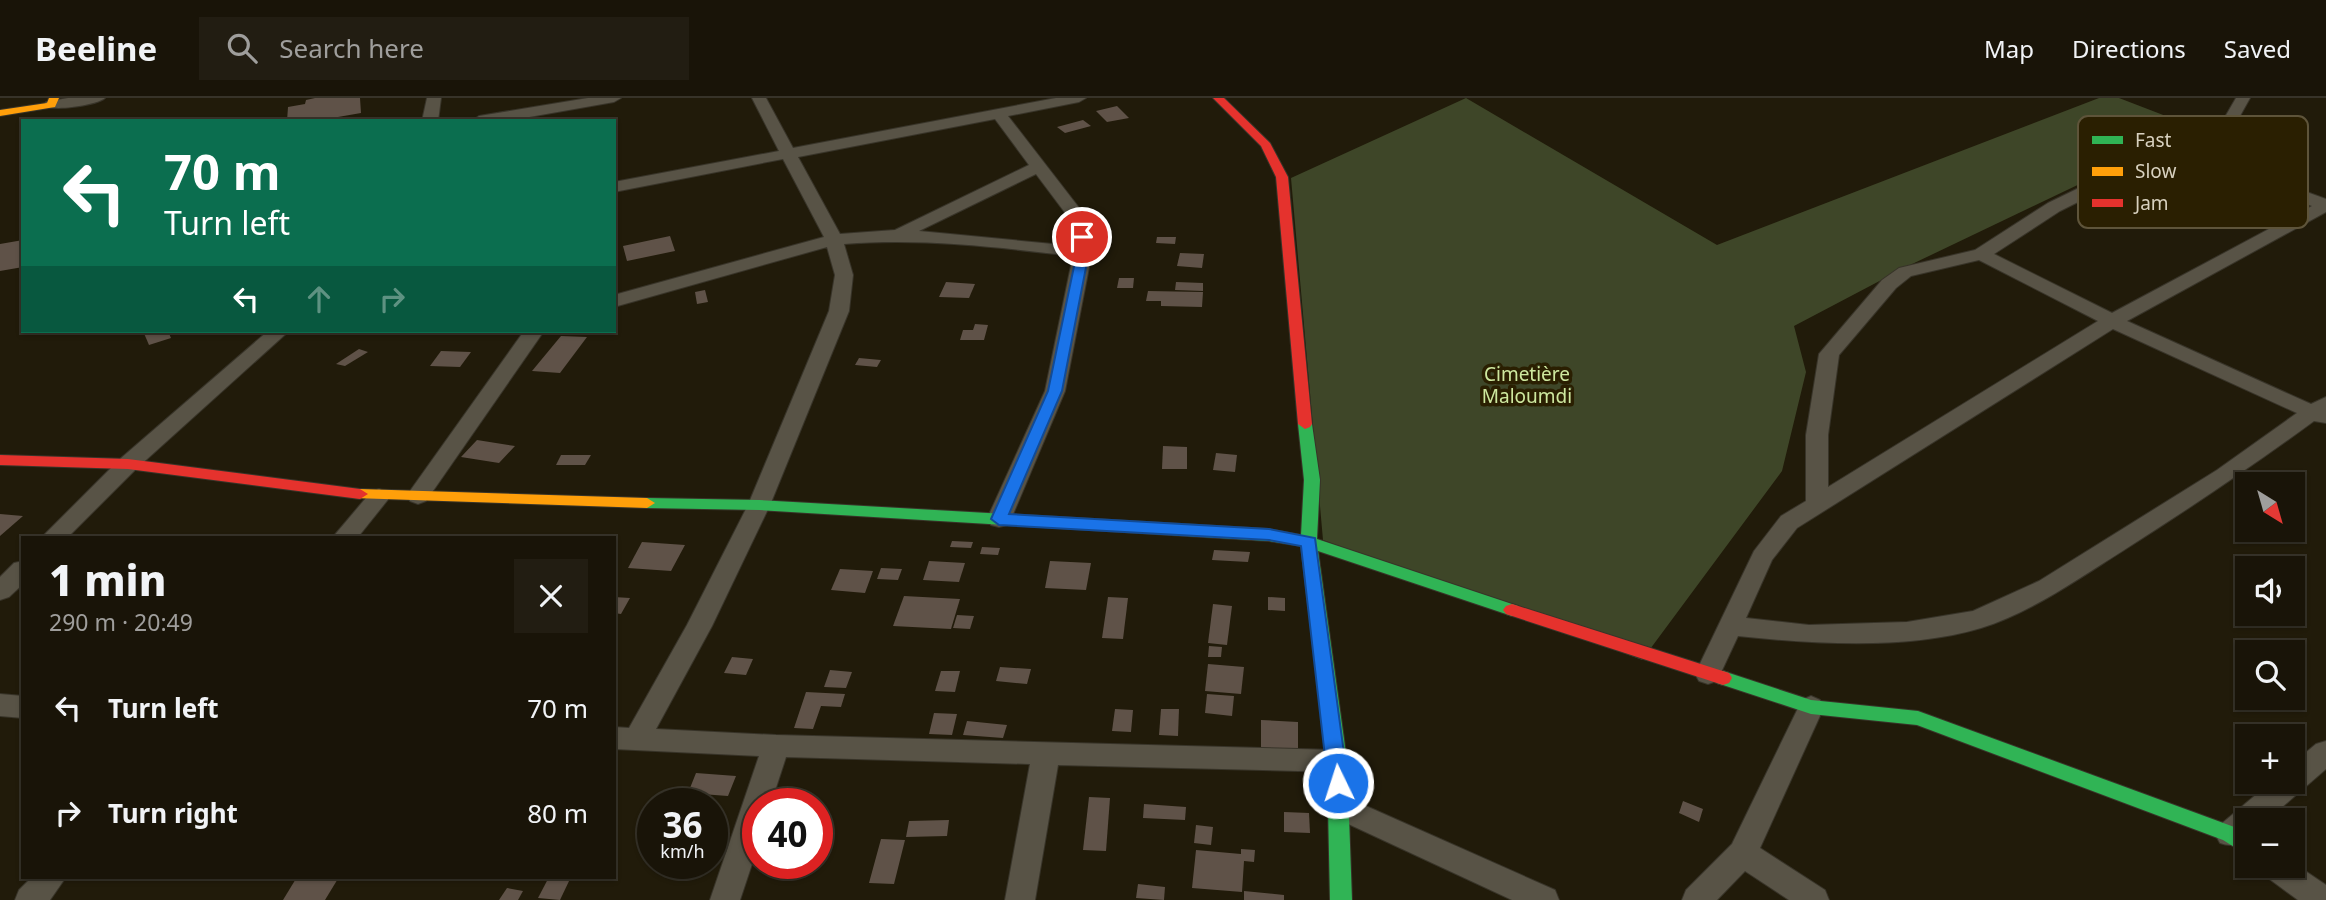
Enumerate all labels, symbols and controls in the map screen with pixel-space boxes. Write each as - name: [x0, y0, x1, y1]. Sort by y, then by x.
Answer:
- search box: [199, 17, 689, 80]
- text: Beeline: [35, 26, 157, 71]
- icon: search: [223, 29, 261, 67]
- text: Search here: [279, 30, 424, 66]
- text: Map: [1984, 32, 2034, 65]
- text: Directions: [2072, 32, 2186, 65]
- text: Saved: [2224, 32, 2291, 65]
- legend: [2078, 116, 2308, 228]
- text: Fast: [2135, 127, 2172, 153]
- text: 70 m: [164, 138, 281, 204]
- icon: left: [49, 147, 140, 238]
- text: Slow: [2135, 158, 2176, 184]
- text: Jam: [2133, 190, 2169, 216]
- text: Turn left: [164, 201, 290, 244]
- pin: [1052, 207, 1112, 267]
- icon: arrive: [1063, 218, 1101, 256]
- icon: left: [227, 280, 265, 318]
- icon: ahead: [300, 280, 338, 318]
- icon: right: [373, 280, 411, 318]
- park label: Cimetière Maloumdi: [1482, 361, 1572, 409]
- north arrow: [2235, 472, 2305, 542]
- map controls: [2235, 472, 2305, 878]
- text: 1 min: [49, 551, 166, 608]
- button: sound: [2235, 556, 2305, 626]
- button: close: [514, 559, 588, 633]
- text: 290 m · 20:49: [49, 606, 193, 638]
- button: search: [2235, 640, 2305, 710]
- icon: left: [49, 689, 87, 727]
- text: Turn left: [108, 690, 219, 726]
- text: 70 m: [527, 690, 588, 726]
- button: +: [2235, 724, 2305, 794]
- position arrow: [1301, 746, 1375, 820]
- speed limit sign: 40: [742, 788, 833, 879]
- icon: right: [49, 794, 87, 832]
- text: Turn right: [108, 795, 238, 831]
- text: 80 m: [527, 795, 588, 831]
- text: 36: [662, 801, 703, 848]
- button: −: [2235, 808, 2305, 878]
- text: km/h: [660, 839, 705, 863]

